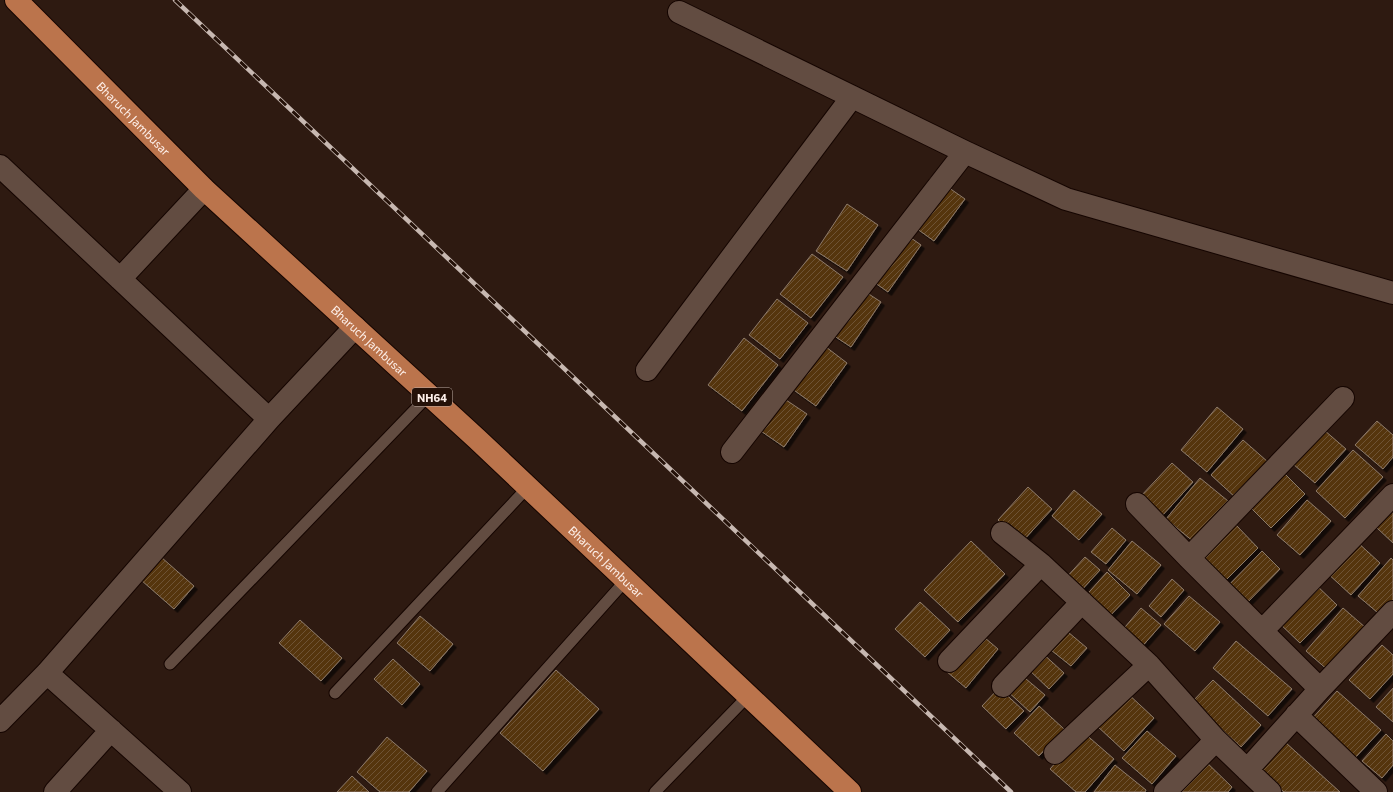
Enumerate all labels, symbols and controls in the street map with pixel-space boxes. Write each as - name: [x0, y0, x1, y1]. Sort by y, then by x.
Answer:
- street label: Bharuch Jambusar: [94, 79, 174, 158]
- street label: Bharuch Jambusar: [329, 302, 411, 379]
- road number: NH64: [412, 388, 452, 406]
- street label: Bharuch Jambusar: [566, 523, 647, 600]

